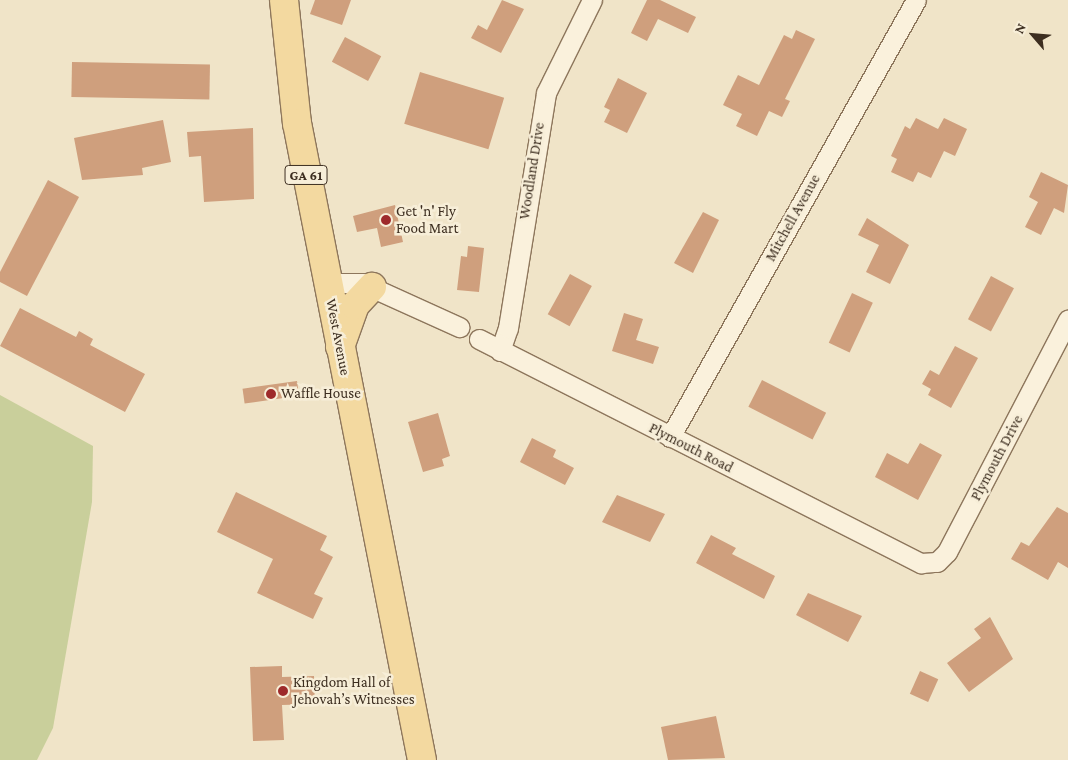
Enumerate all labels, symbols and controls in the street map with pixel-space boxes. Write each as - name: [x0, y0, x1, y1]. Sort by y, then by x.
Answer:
- north arrow: [1008, 10, 1058, 60]
- text: N: [1010, 20, 1029, 36]
- street label: Woodland Drive: [515, 121, 549, 221]
- road number: GA 61: [284, 164, 328, 186]
- street label: Mitchell Avenue: [762, 171, 824, 265]
- place label: Get 'n' Fly Food Mart: [396, 202, 458, 237]
- marker: Get 'n' Fly Food Mart: [380, 214, 392, 226]
- street label: West Avenue: [322, 297, 354, 377]
- place label: Waffle House: [281, 385, 361, 403]
- marker: Waffle House: [265, 388, 277, 400]
- street label: Plymouth Drive: [967, 412, 1027, 504]
- street label: Plymouth Road: [646, 419, 736, 477]
- place label: Kingdom Hall of Jehovah’s Witnesses: [293, 673, 415, 708]
- marker: Kingdom Hall of Jehovah’s Witnesses: [277, 685, 289, 697]

